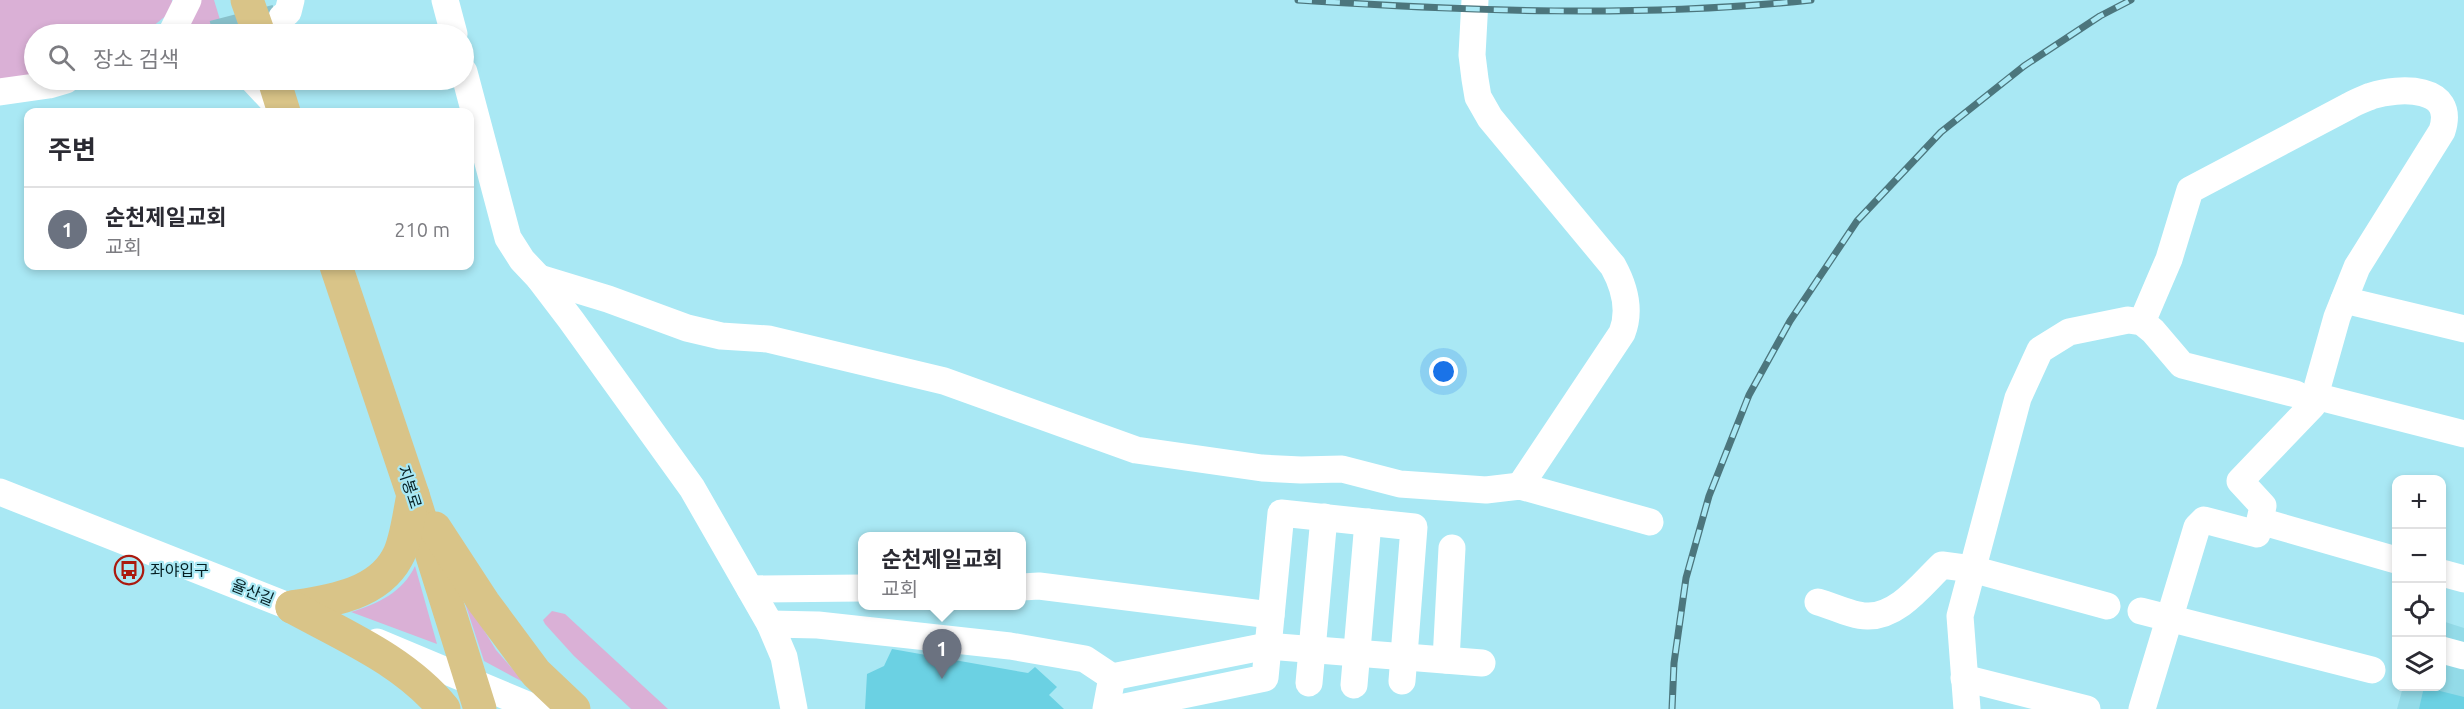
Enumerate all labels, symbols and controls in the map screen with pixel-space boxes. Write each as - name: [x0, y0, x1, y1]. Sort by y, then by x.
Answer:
- search box: [24, 24, 474, 90]
- icon: search: [45, 41, 78, 74]
- text: 장소 검색: [93, 46, 179, 71]
- text: 주변: [48, 135, 96, 164]
- text: 순천제일교회: [105, 204, 226, 229]
- text: 1: [62, 218, 73, 241]
- text: 210 m: [394, 218, 450, 241]
- text: 교회: [105, 235, 142, 258]
- your location: [1429, 357, 1458, 386]
- street label: 지봉로: [395, 463, 425, 511]
- map controls: [2392, 475, 2446, 691]
- button: +: [2392, 475, 2446, 529]
- button: −: [2392, 529, 2446, 583]
- popup: [858, 532, 1026, 610]
- text: 순천제일교회: [881, 546, 1003, 571]
- bus stop icon: 좌야입구: [113, 554, 145, 586]
- place label: 좌야입구: [150, 561, 209, 579]
- street label: 율산길: [229, 575, 277, 609]
- text: 교회: [881, 577, 918, 600]
- button: locate: [2392, 583, 2446, 637]
- pin: 1: [922, 630, 962, 679]
- button: layers: [2392, 637, 2446, 691]

